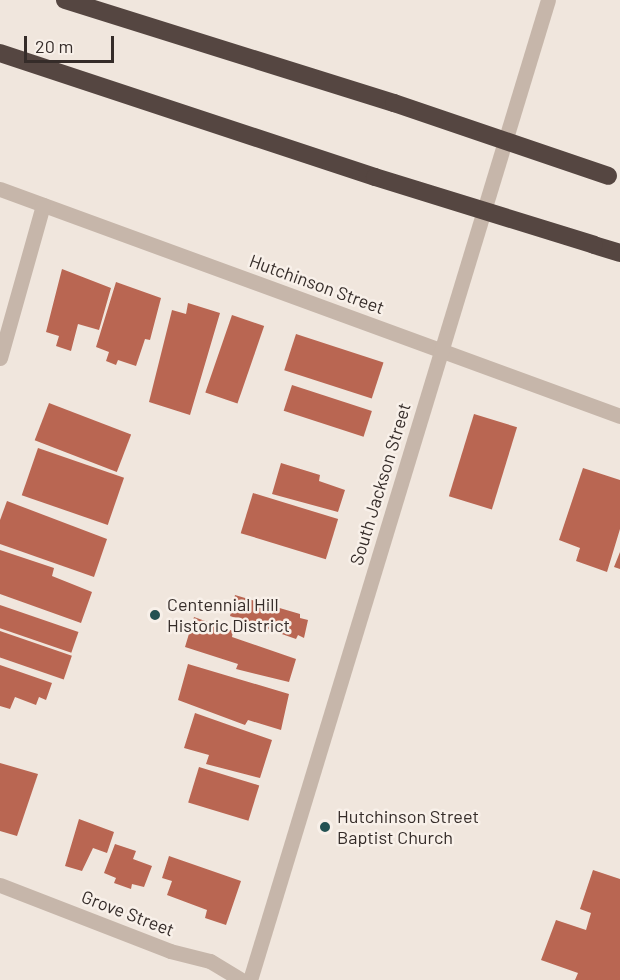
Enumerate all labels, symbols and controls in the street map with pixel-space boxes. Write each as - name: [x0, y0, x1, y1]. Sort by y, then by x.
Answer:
- scale bar: [27, 24, 117, 62]
- text: 20 m: [35, 35, 73, 57]
- street label: Hutchinson Street: [247, 250, 387, 318]
- street label: South Jackson Street: [345, 400, 415, 568]
- place label: Centennial Hill Historic District: [167, 594, 290, 636]
- marker: Centennial Hill Historic District: [148, 608, 162, 622]
- place label: Hutchinson Street Baptist Church: [337, 806, 479, 848]
- marker: Hutchinson Street Baptist Church: [318, 820, 332, 834]
- street label: Grove Street: [79, 885, 177, 941]

